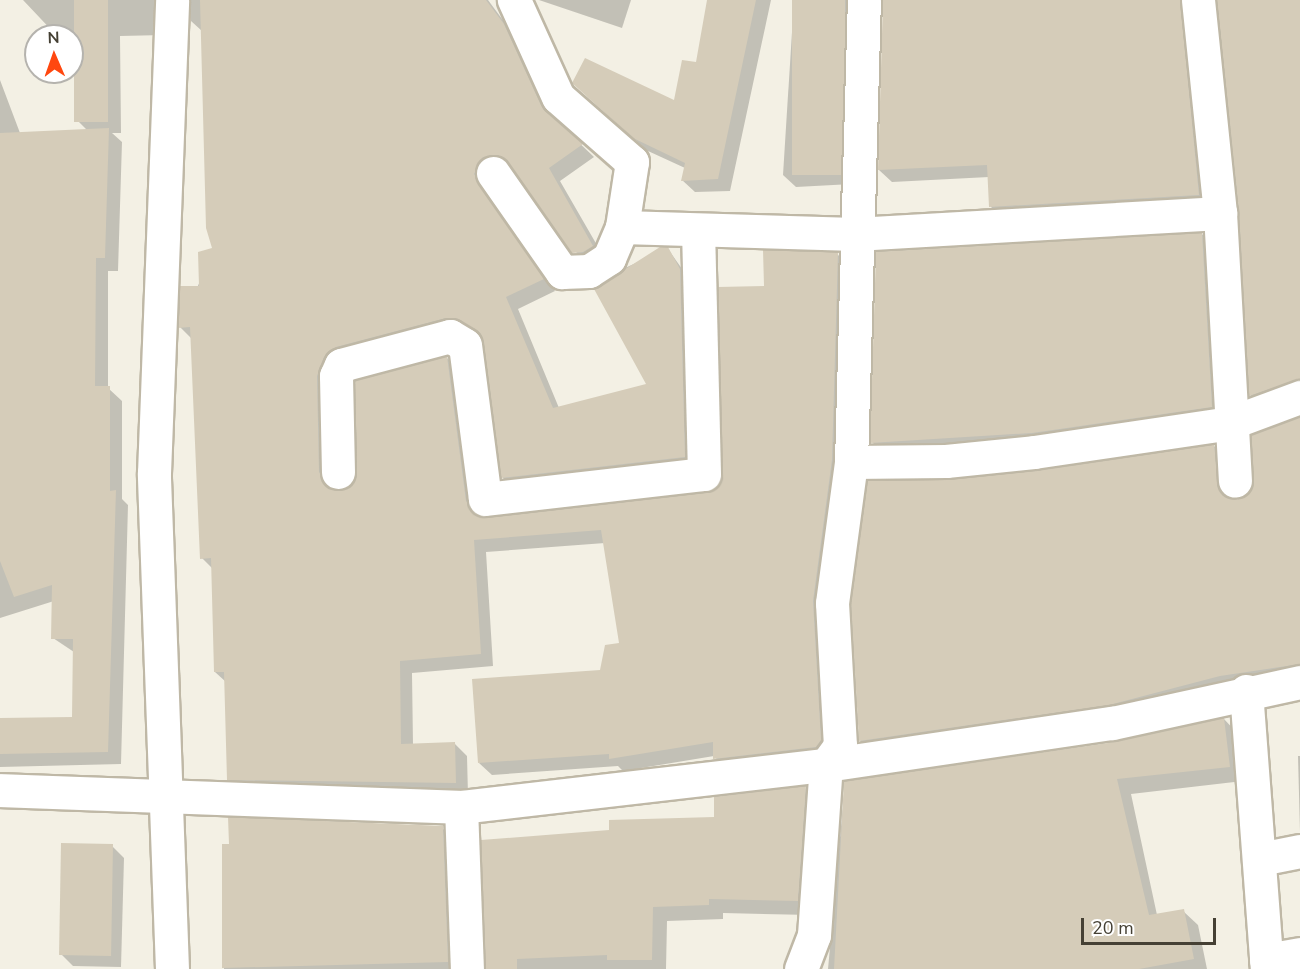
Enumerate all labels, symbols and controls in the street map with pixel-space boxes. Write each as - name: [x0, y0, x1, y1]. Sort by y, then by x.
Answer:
- north arrow: [24, 24, 84, 84]
- text: N: [47, 27, 60, 49]
- scale bar: [1084, 906, 1219, 944]
- text: 20 m: [1092, 916, 1134, 940]

